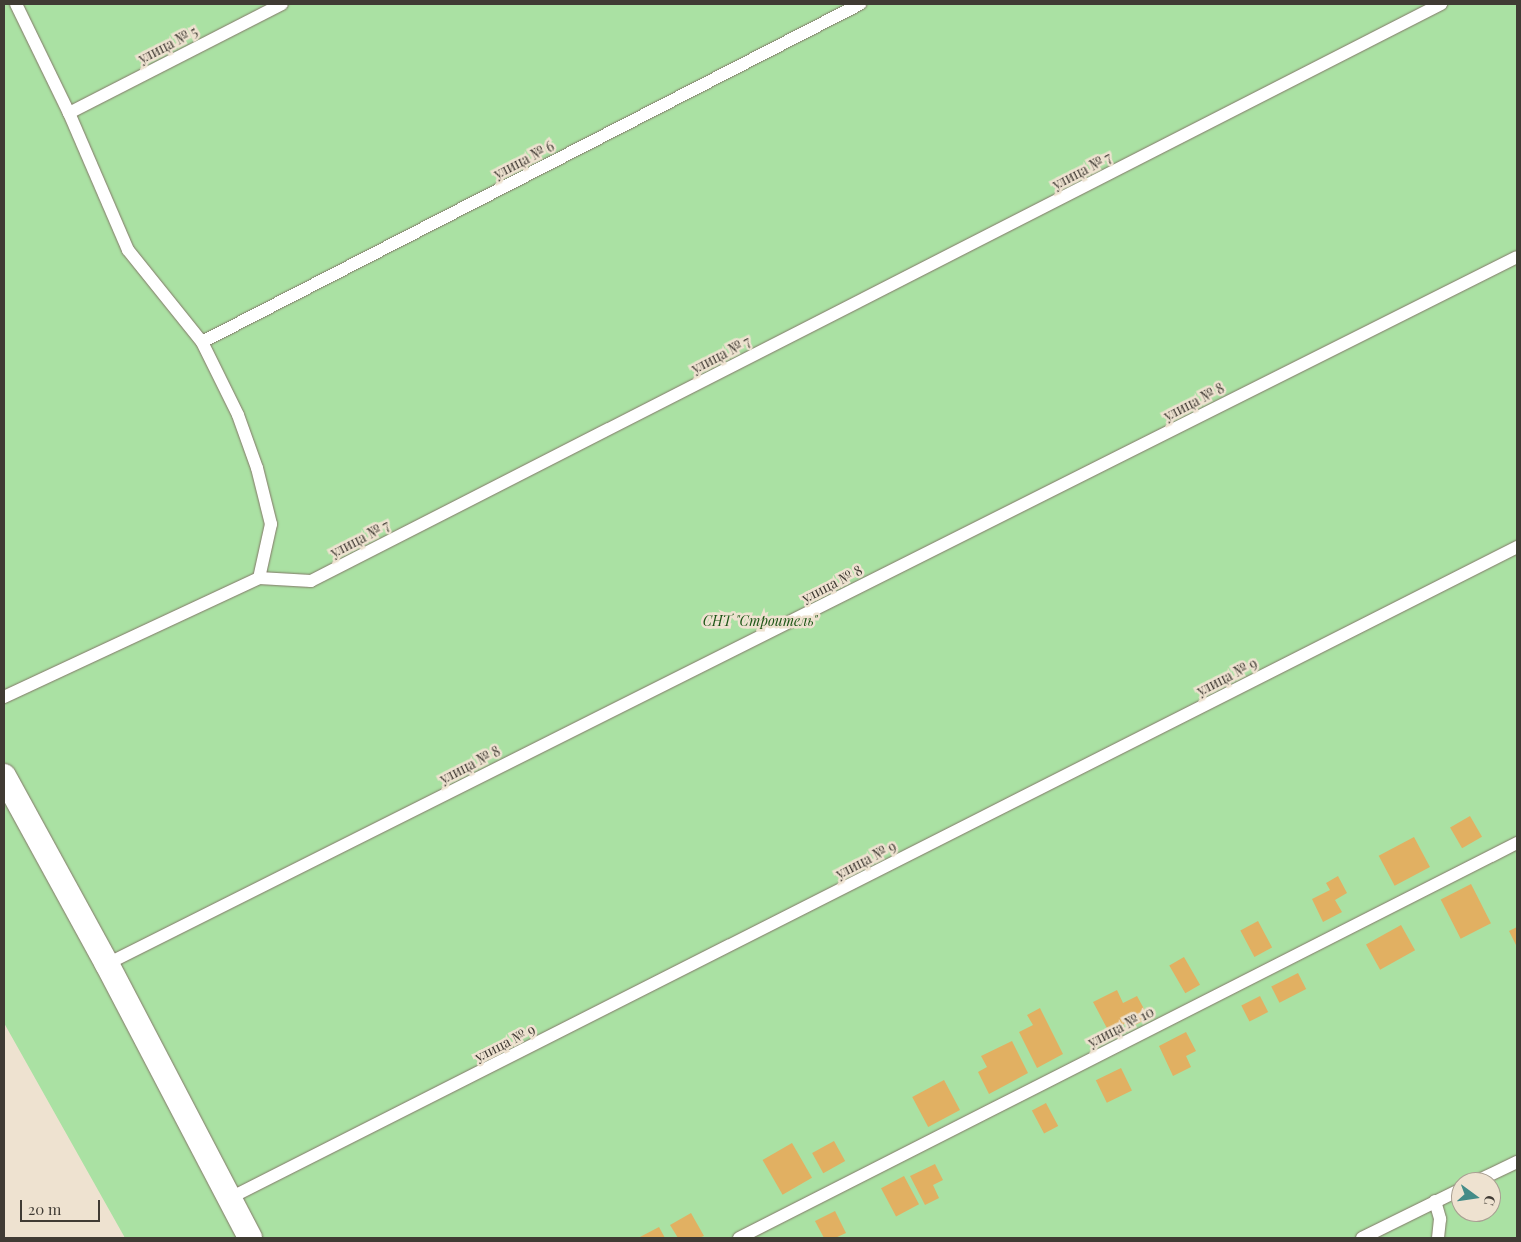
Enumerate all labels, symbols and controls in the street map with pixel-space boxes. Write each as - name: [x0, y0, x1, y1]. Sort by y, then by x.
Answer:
- street label: улица № 5: [136, 23, 200, 67]
- street label: улица № 6: [491, 138, 557, 182]
- street label: улица № 7: [1050, 149, 1114, 193]
- street label: улица № 7: [689, 333, 753, 377]
- street label: улица № 8: [1161, 380, 1227, 424]
- street label: улица № 7: [328, 517, 392, 561]
- street label: улица № 8: [799, 562, 865, 606]
- park label: СНТ "Строитель": [703, 613, 817, 629]
- street label: улица № 9: [1194, 655, 1260, 699]
- street label: улица № 8: [437, 743, 503, 787]
- street label: улица № 9: [833, 838, 899, 882]
- street label: улица № 10: [1085, 1003, 1157, 1051]
- street label: улица № 9: [472, 1021, 538, 1065]
- north arrow: [1451, 1172, 1501, 1222]
- scale bar: [22, 1190, 102, 1222]
- text: С: [1480, 1193, 1500, 1208]
- text: 20 m: [28, 1199, 61, 1219]

